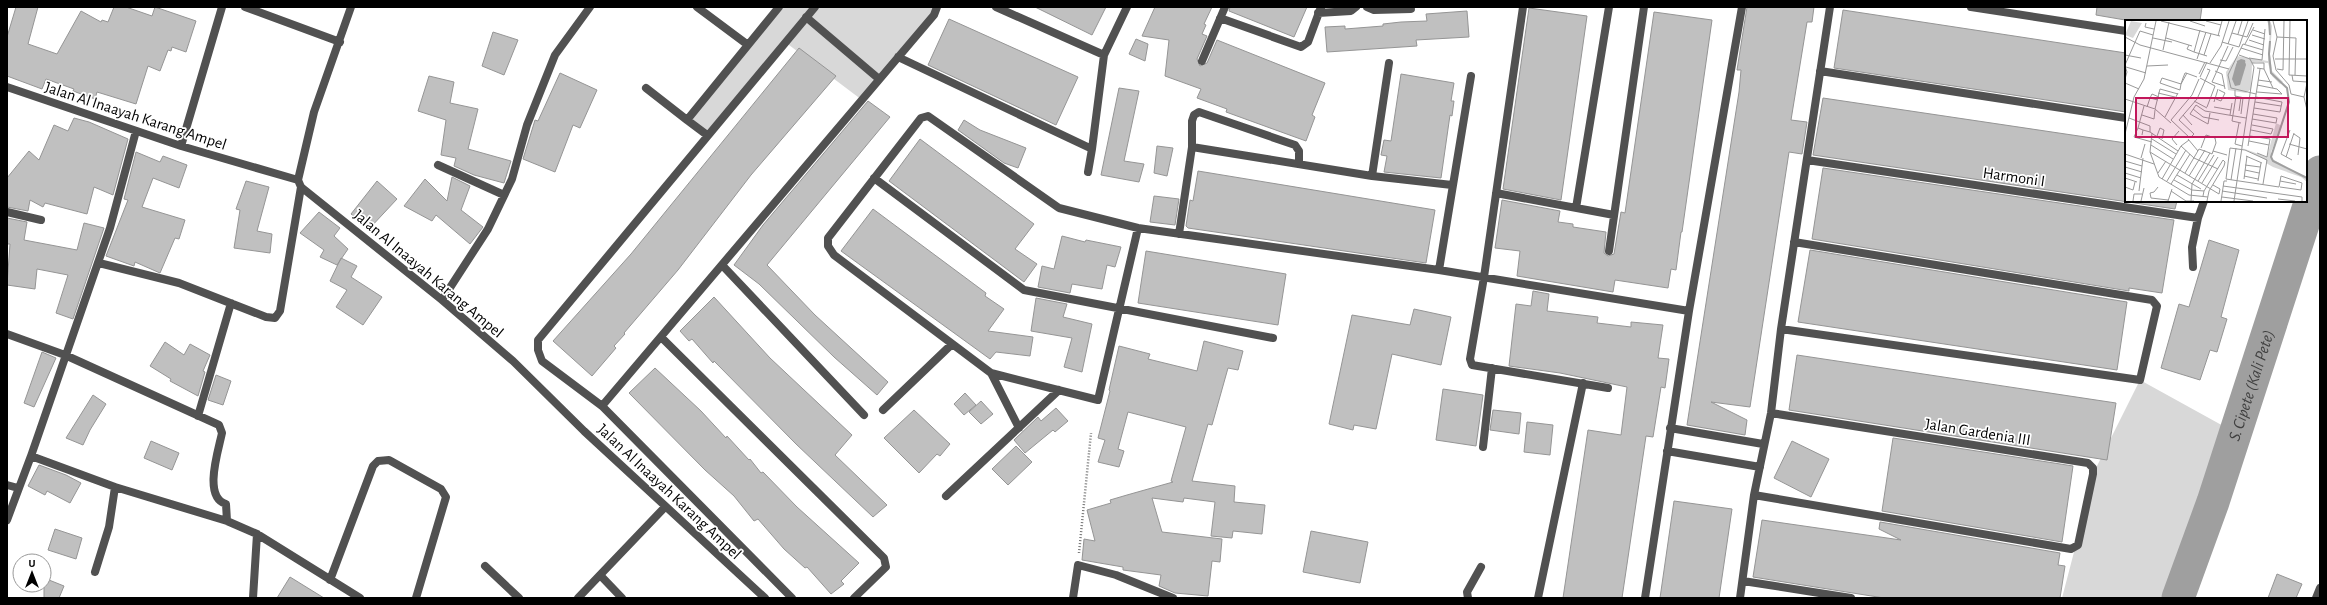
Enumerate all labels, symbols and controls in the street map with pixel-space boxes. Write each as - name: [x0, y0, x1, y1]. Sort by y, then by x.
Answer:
- inset map: [2125, 20, 2307, 202]
- street label: Jalan Al Inaayah Karang Ampel: [43, 79, 228, 154]
- street label: Harmoni I: [1982, 165, 2046, 189]
- street label: Jalan Al Inaayah Karang Ampel: [350, 207, 506, 342]
- water label: S. Cipete (Kali Pete): [2225, 328, 2277, 443]
- street label: Jalan Gardenia III: [1924, 416, 2032, 448]
- street label: Jalan Al Inaayah Karang Ampel: [594, 421, 744, 563]
- north arrow: [12, 553, 52, 593]
- text: U: [28, 558, 36, 569]

